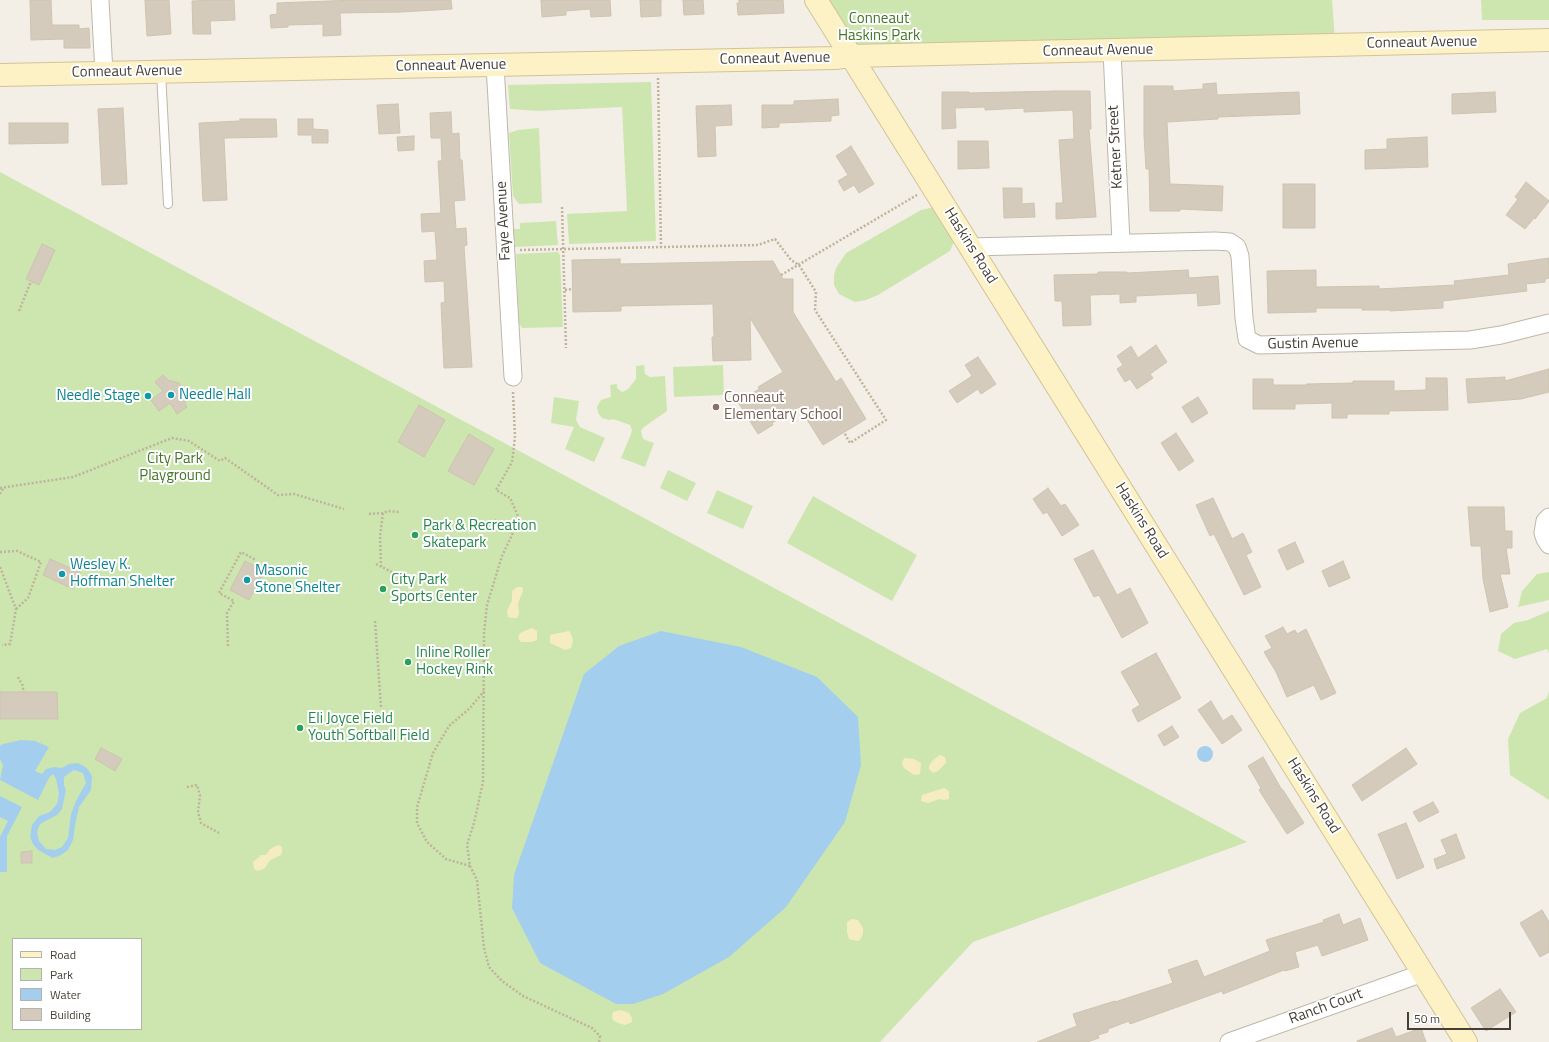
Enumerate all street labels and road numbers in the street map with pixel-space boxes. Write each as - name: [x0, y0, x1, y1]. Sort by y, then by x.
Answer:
- street label: Conneaut Avenue: [1367, 33, 1477, 53]
- street label: Conneaut Avenue: [1043, 41, 1153, 61]
- street label: Conneaut Avenue: [720, 49, 830, 69]
- street label: Conneaut Avenue: [396, 56, 506, 76]
- street label: Conneaut Avenue: [72, 62, 182, 82]
- street label: Ketner Street: [1105, 105, 1127, 189]
- street label: Faye Avenue: [493, 181, 515, 261]
- street label: Haskins Road: [940, 205, 1000, 287]
- street label: Gustin Avenue: [1267, 334, 1359, 354]
- street label: Haskins Road: [1111, 480, 1171, 562]
- street label: Haskins Road: [1283, 755, 1343, 837]
- street label: Ranch Court: [1287, 985, 1365, 1029]

